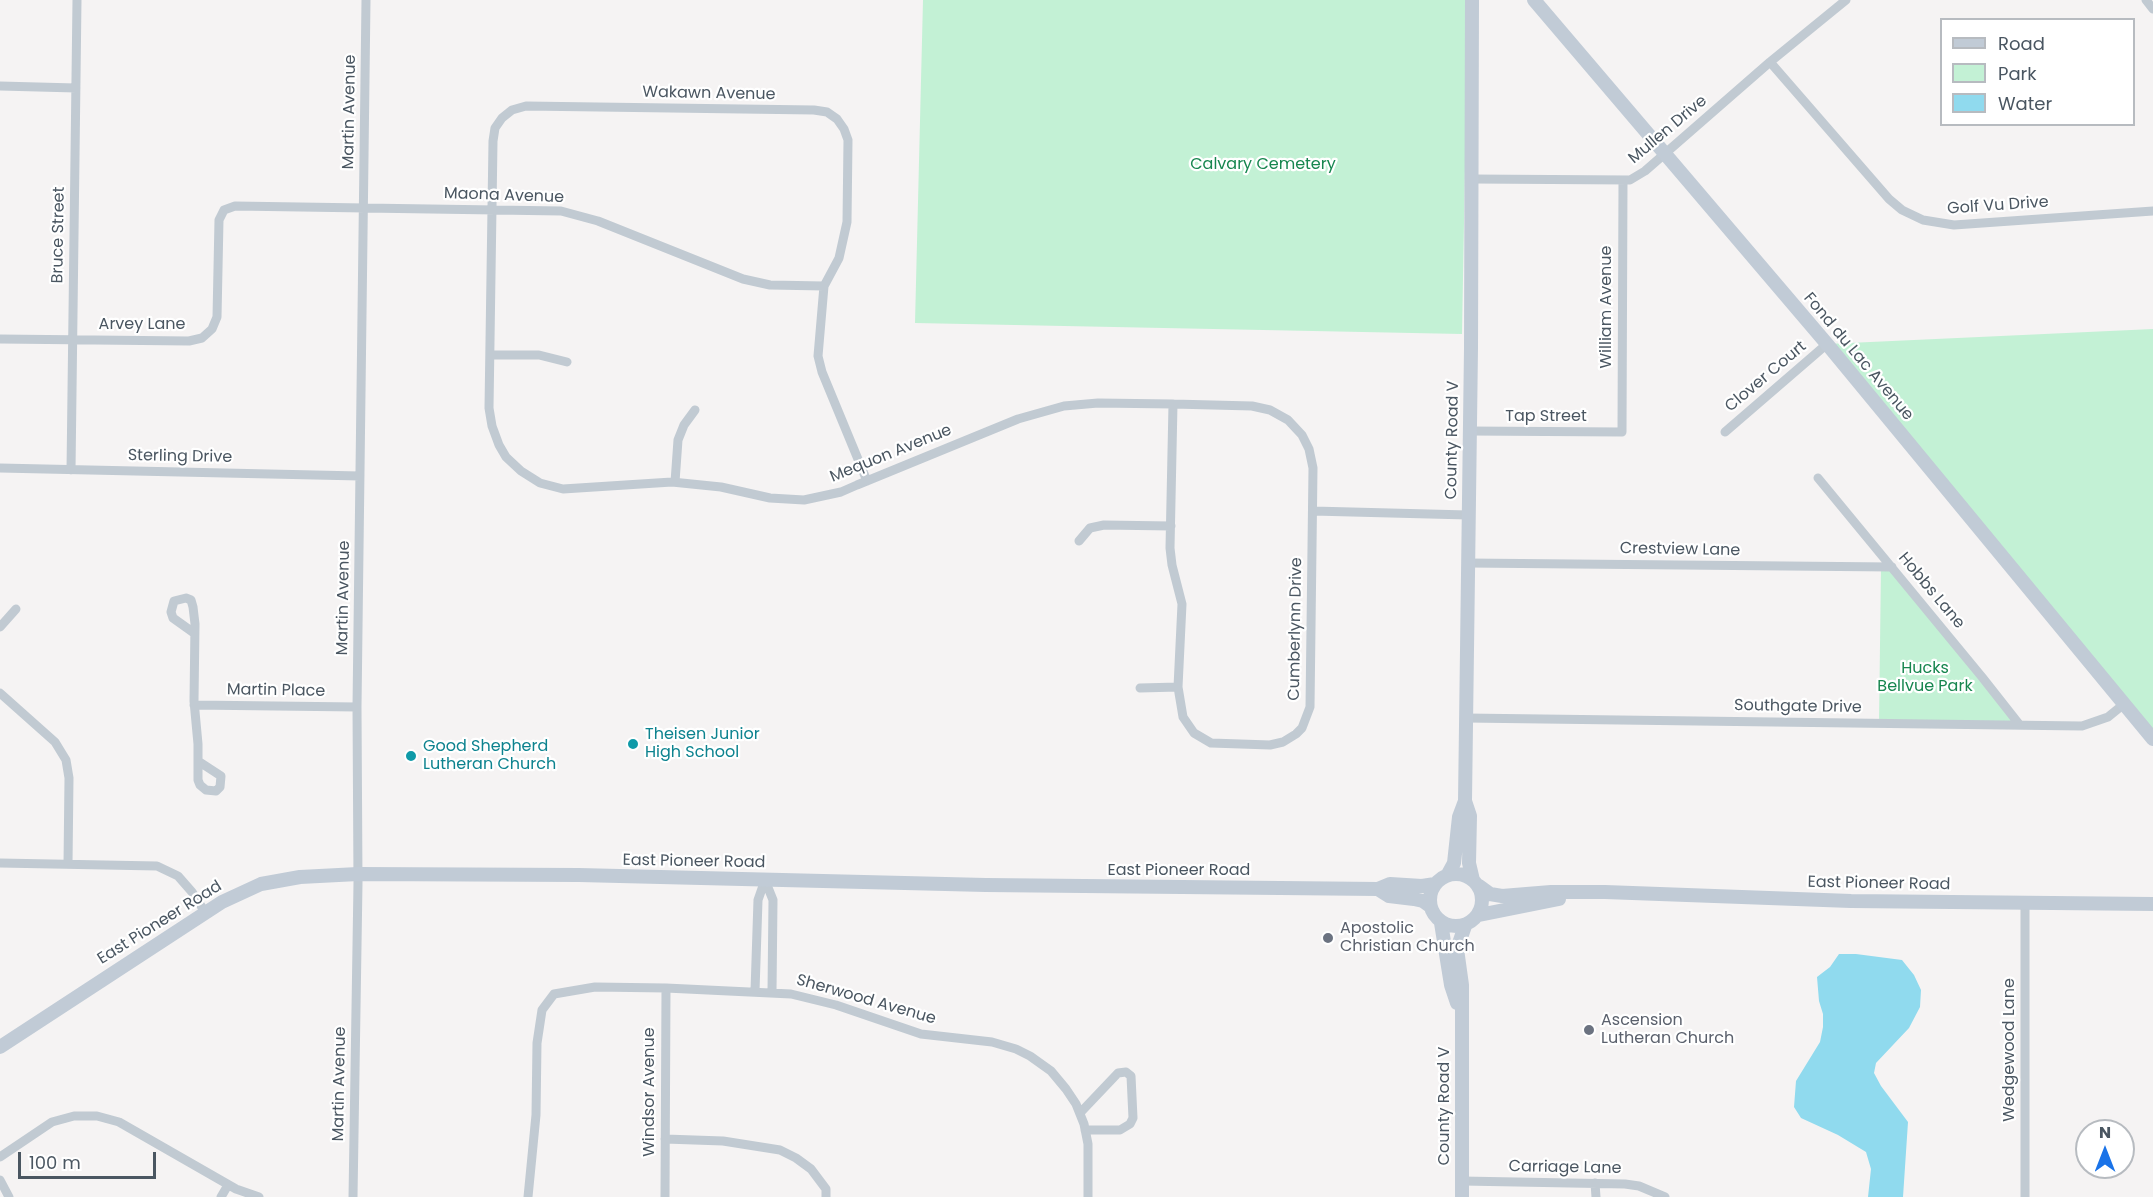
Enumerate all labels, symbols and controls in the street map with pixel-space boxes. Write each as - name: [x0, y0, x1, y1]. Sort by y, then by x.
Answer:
- legend: [1940, 18, 2135, 126]
- text: Road: [1998, 31, 2045, 56]
- street label: Martin Avenue: [339, 54, 361, 170]
- text: Park: [1998, 61, 2037, 86]
- street label: Wakawn Avenue: [642, 83, 776, 105]
- text: Water: [1998, 91, 2052, 116]
- street label: Mullen Drive: [1625, 92, 1711, 168]
- park label: Calvary Cemetery: [1190, 155, 1336, 175]
- street label: Maona Avenue: [444, 184, 564, 208]
- street label: Bruce Street: [49, 186, 69, 284]
- street label: Golf Vu Drive: [1947, 193, 2049, 219]
- street label: William Avenue: [1597, 245, 1617, 369]
- street label: Fond du Lac Avenue: [1799, 289, 1917, 425]
- street label: Arvey Lane: [99, 315, 185, 335]
- street label: Clover Court: [1721, 337, 1811, 417]
- street label: County Road V: [1442, 380, 1464, 500]
- street label: Tap Street: [1505, 407, 1587, 427]
- street label: Mequon Avenue: [827, 421, 955, 487]
- street label: Sterling Drive: [128, 446, 232, 468]
- street label: Crestview Lane: [1620, 539, 1740, 561]
- street label: Martin Avenue: [333, 540, 355, 656]
- street label: Hobbs Lane: [1894, 549, 1968, 633]
- street label: Cumberlynn Drive: [1285, 557, 1307, 701]
- park label: Hucks Bellvue Park: [1877, 659, 1973, 697]
- street label: Martin Place: [227, 681, 325, 701]
- street label: Southgate Drive: [1734, 696, 1862, 718]
- place label: Theisen Junior High School: [645, 725, 760, 763]
- place label: Good Shepherd Lutheran Church: [423, 737, 556, 775]
- marker: Theisen Junior High School: [626, 737, 640, 751]
- marker: Good Shepherd Lutheran Church: [404, 749, 418, 763]
- street label: East Pioneer Road: [622, 851, 766, 873]
- street label: East Pioneer Road: [1108, 861, 1250, 881]
- street label: East Pioneer Road: [1807, 873, 1951, 895]
- street label: East Pioneer Road: [94, 877, 226, 969]
- place label: Apostolic Christian Church: [1340, 919, 1475, 957]
- marker: Apostolic Christian Church: [1321, 931, 1335, 945]
- street label: Sherwood Avenue: [794, 971, 938, 1029]
- street label: Wedgewood Lane: [2000, 978, 2020, 1122]
- place label: Ascension Lutheran Church: [1601, 1011, 1734, 1049]
- marker: Ascension Lutheran Church: [1582, 1023, 1596, 1037]
- street label: Martin Avenue: [329, 1026, 351, 1142]
- street label: Windsor Avenue: [640, 1027, 660, 1157]
- street label: County Road V: [1435, 1047, 1455, 1165]
- north arrow: [2075, 1119, 2135, 1179]
- text: N: [2099, 1121, 2111, 1144]
- scale bar: [21, 1140, 159, 1178]
- text: 100 m: [29, 1150, 81, 1175]
- street label: Carriage Lane: [1508, 1157, 1622, 1179]

